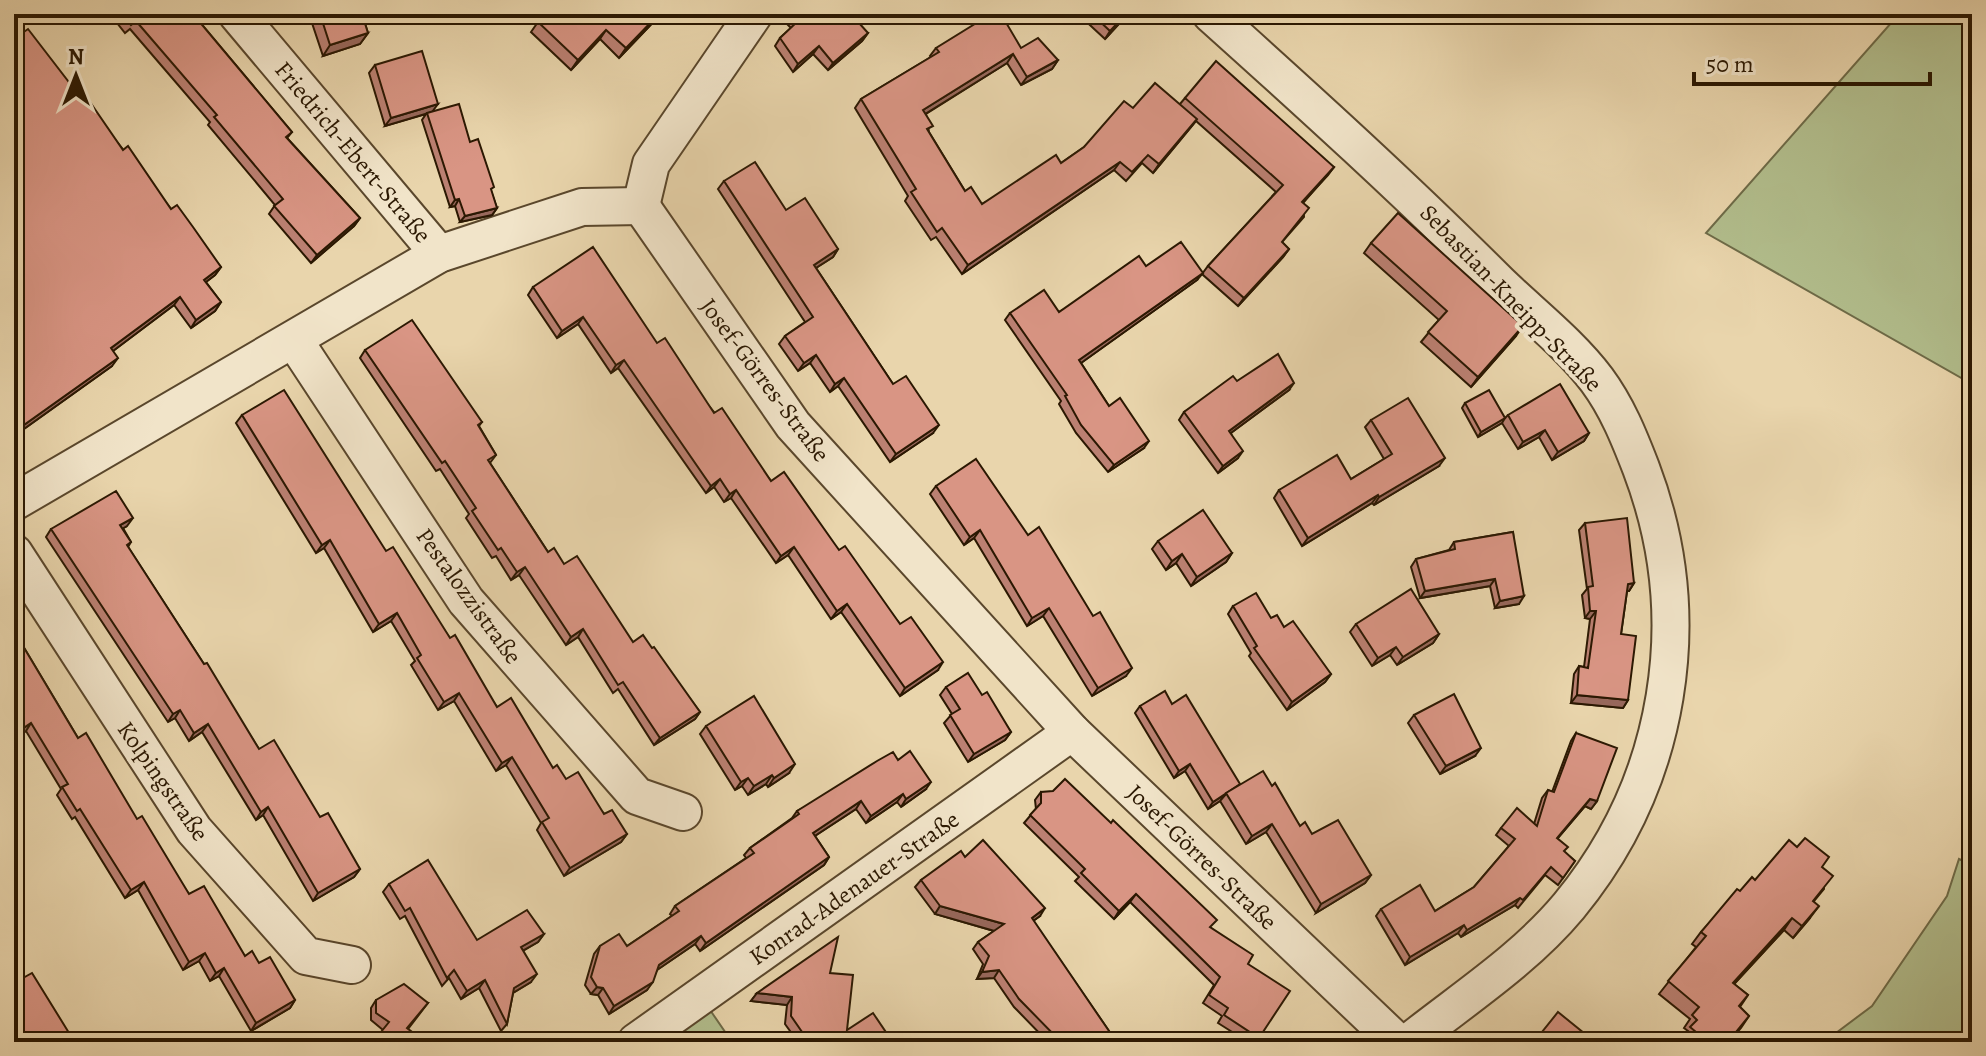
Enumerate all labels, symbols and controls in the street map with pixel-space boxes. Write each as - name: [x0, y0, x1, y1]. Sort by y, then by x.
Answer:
- north arrow: [36, 36, 116, 116]
- scale bar: [1694, 36, 1930, 86]
- text: N: [68, 42, 84, 72]
- text: 50 m: [1706, 48, 1754, 80]
- street label: Friedrich-Ebert-Straße: [268, 54, 438, 250]
- street label: Sebastian-Kneipp-Straße: [1413, 197, 1609, 399]
- street label: Josef-Görres-Straße: [693, 292, 837, 468]
- street label: Pestalozzistraße: [409, 521, 529, 671]
- street label: Kolpingstraße: [110, 715, 216, 847]
- street label: Josef-Görres-Straße: [1120, 777, 1284, 937]
- street label: Konrad-Adenauer-Straße: [743, 803, 965, 973]

